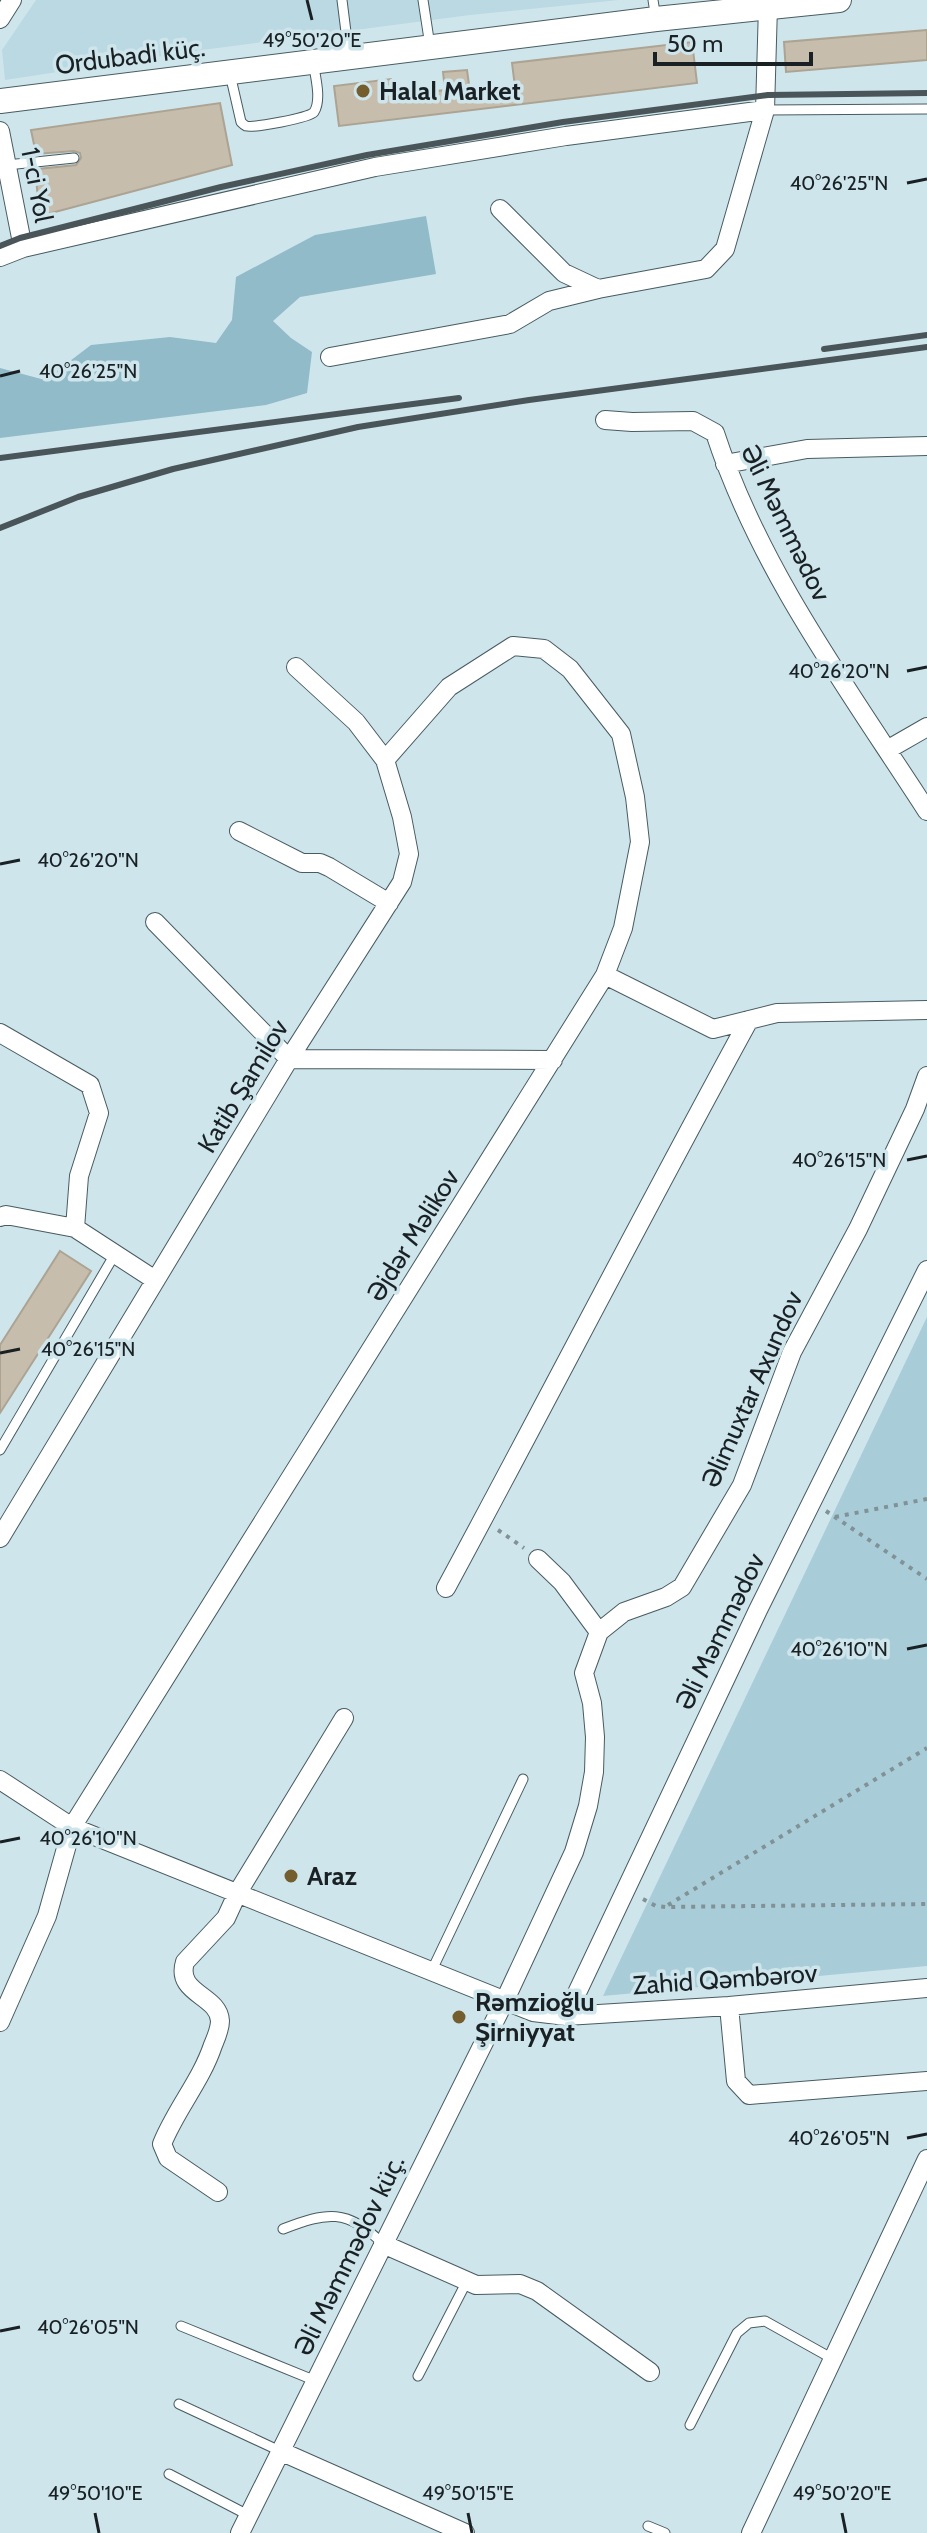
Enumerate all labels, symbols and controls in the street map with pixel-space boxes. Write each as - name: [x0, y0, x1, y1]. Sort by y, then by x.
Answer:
- scale bar: [655, 16, 811, 66]
- text: 49°50'20"E: [263, 28, 361, 52]
- text: 50 m: [667, 29, 723, 58]
- street label: Ordubadi küç.: [53, 31, 207, 81]
- place label: Halal Market: [379, 75, 521, 107]
- marker: Halal Market: [354, 82, 372, 100]
- street label: 1-ci Yol: [14, 145, 60, 225]
- text: 40°26'25"N: [790, 171, 888, 195]
- text: 40°26'25"N: [39, 359, 137, 383]
- street label: Əli Məmmədov: [734, 439, 838, 607]
- text: 40°26'20"N: [788, 659, 890, 683]
- text: 40°26'20"N: [37, 848, 139, 872]
- street label: Katib Şamilov: [191, 1013, 296, 1159]
- text: 40°26'15"N: [792, 1148, 886, 1172]
- street label: Əjdər Məlikov: [360, 1163, 466, 1307]
- street label: Əlimuxtar Axundov: [694, 1286, 810, 1492]
- text: 40°26'15"N: [41, 1337, 135, 1361]
- street label: Əli Məmmədov: [668, 1547, 772, 1715]
- text: 40°26'10"N: [790, 1637, 888, 1661]
- text: 40°26'10"N: [39, 1826, 137, 1850]
- place label: Araz: [307, 1860, 357, 1892]
- marker: Araz: [282, 1867, 300, 1885]
- street label: Zahid Qəmbərov: [632, 1957, 819, 2001]
- place label: Rəmzioğlu Şirniyyat: [475, 1986, 595, 2048]
- marker: Rəmzioğlu Şirniyyat: [450, 2008, 468, 2026]
- text: 40°26'05"N: [788, 2126, 890, 2150]
- street label: Əli Məmmədov küç.: [287, 2150, 411, 2360]
- text: 40°26'05"N: [37, 2315, 139, 2339]
- text: 49°50'10"E: [48, 2481, 142, 2505]
- text: 49°50'15"E: [422, 2481, 514, 2505]
- text: 49°50'20"E: [793, 2481, 891, 2505]

